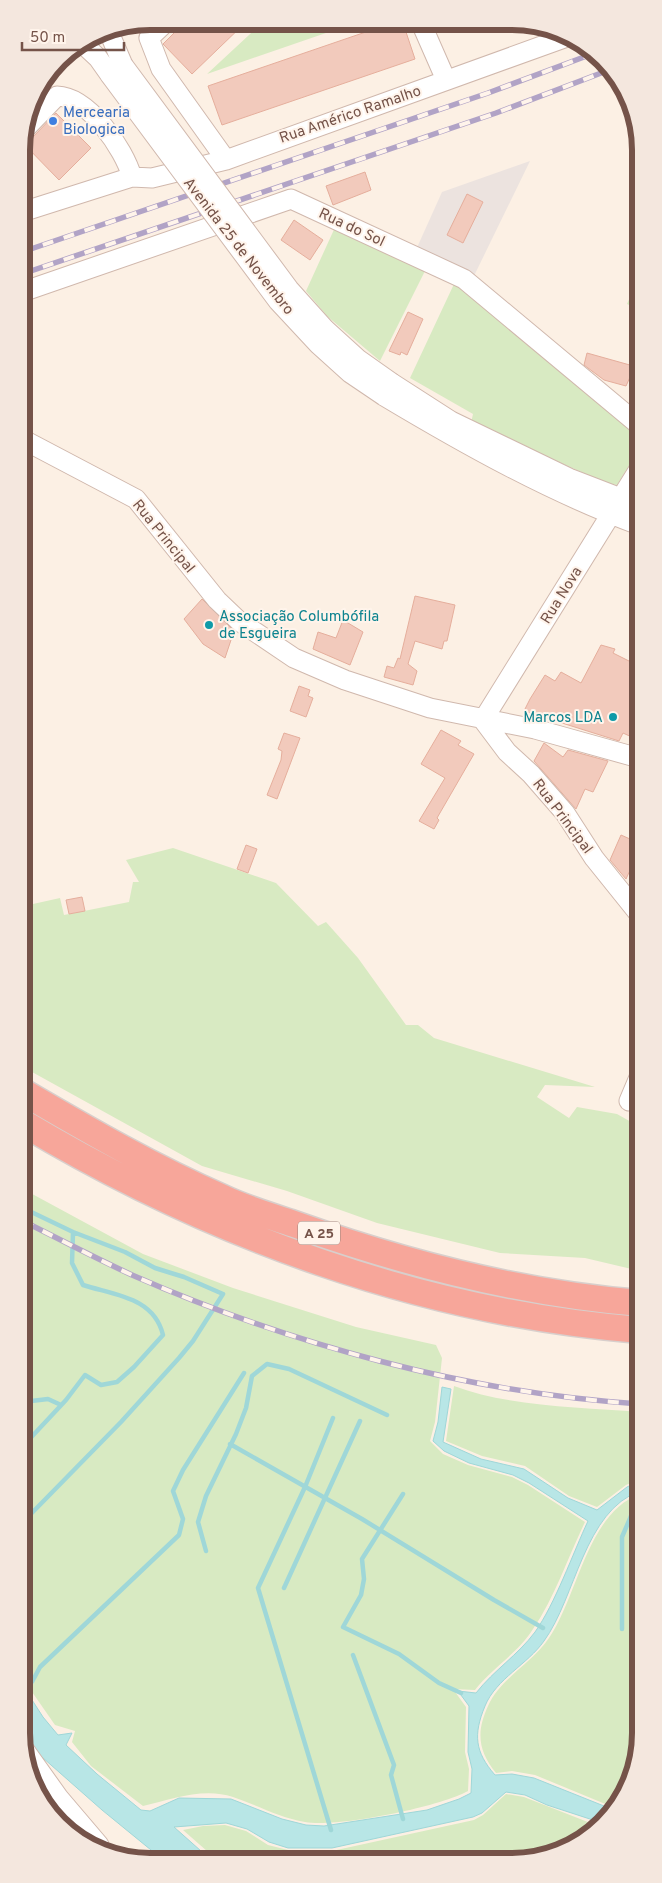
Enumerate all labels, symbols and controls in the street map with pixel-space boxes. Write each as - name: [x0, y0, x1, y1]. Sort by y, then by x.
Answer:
- scale bar: [22, 20, 125, 52]
- text: 50 m: [30, 29, 65, 48]
- street label: Rua Américo Ramalho: [277, 82, 424, 149]
- place label: Mercearia Biologica: [63, 104, 130, 140]
- marker: Mercearia Biologica: [47, 115, 59, 127]
- street label: Avenida 25 de Novembro: [178, 174, 297, 319]
- street label: Rua do Sol: [315, 205, 388, 252]
- street label: Rua Principal: [127, 496, 198, 578]
- street label: Rua Nova: [537, 564, 587, 628]
- place label: Associação Columbófila de Esgueira: [219, 608, 379, 644]
- marker: Associação Columbófila de Esgueira: [203, 619, 215, 631]
- place label: Marcos LDA: [523, 709, 603, 728]
- marker: Marcos LDA: [607, 711, 619, 723]
- street label: Rua Principal: [527, 776, 596, 858]
- road number: A 25: [298, 1222, 340, 1244]

